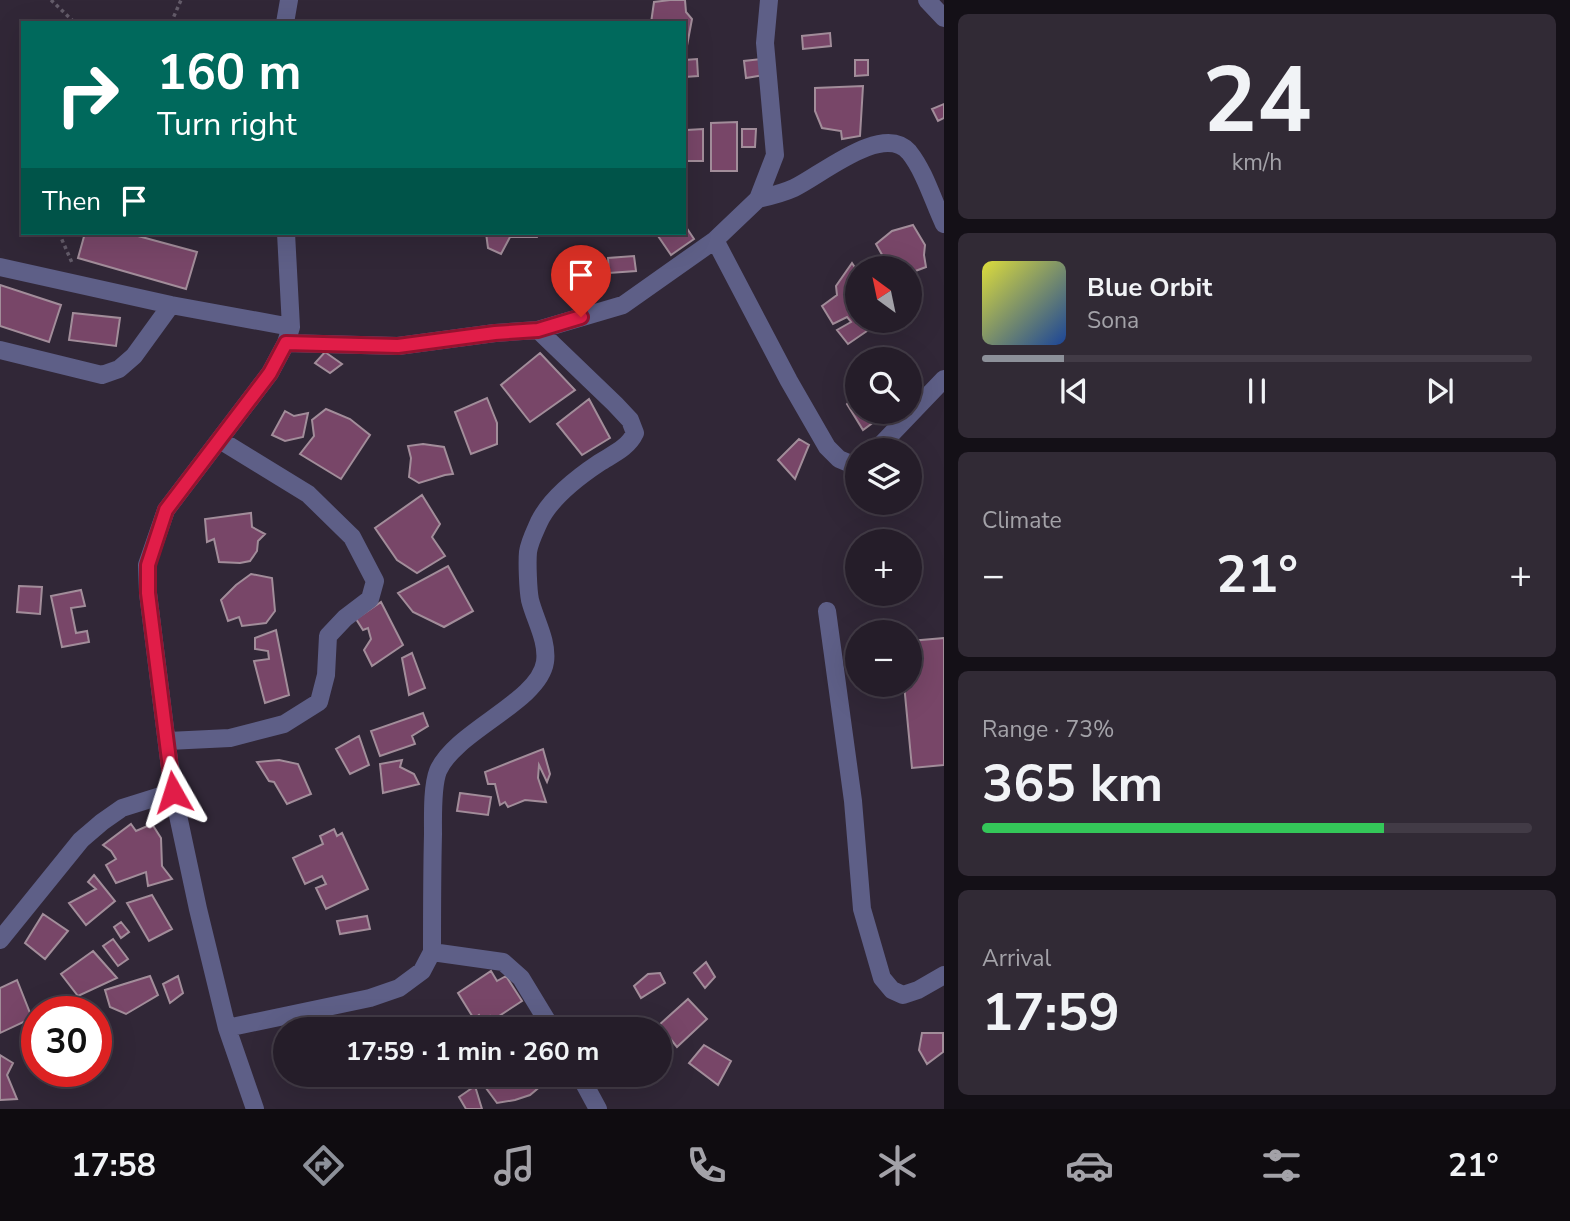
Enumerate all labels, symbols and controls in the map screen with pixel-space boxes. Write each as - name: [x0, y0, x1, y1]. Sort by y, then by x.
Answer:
- text: 160 m: [157, 39, 301, 106]
- text: 24: [1202, 39, 1312, 163]
- icon: right: [42, 49, 133, 140]
- text: Turn right: [157, 103, 297, 146]
- text: km/h: [1232, 147, 1282, 178]
- icon: arrive: [115, 182, 153, 220]
- text: Then: [42, 184, 101, 219]
- pin: [551, 245, 611, 317]
- icon: arrive: [562, 256, 600, 294]
- north arrow: [845, 256, 922, 332]
- map controls: [845, 256, 922, 697]
- text: Blue Orbit: [1087, 270, 1212, 305]
- text: Sona: [1087, 305, 1139, 336]
- button: search: [845, 347, 922, 424]
- icon: previous: [1055, 372, 1093, 410]
- icon: pause: [1238, 372, 1276, 410]
- icon: next: [1421, 372, 1459, 410]
- button: layers: [845, 438, 922, 515]
- text: Climate: [982, 505, 1062, 536]
- button: +: [845, 529, 922, 606]
- text: 21°: [1216, 539, 1298, 610]
- text: −: [982, 550, 1005, 601]
- text: +: [1509, 550, 1532, 601]
- button: −: [845, 620, 922, 697]
- text: Range · 73%: [982, 714, 1114, 745]
- text: 365 km: [982, 748, 1163, 819]
- position arrow: [136, 755, 210, 829]
- text: Arrival: [982, 943, 1051, 974]
- text: 17:59: [982, 977, 1120, 1048]
- speed limit sign: 30: [21, 996, 112, 1087]
- text: 17:59 · 1 min · 260 m: [346, 1034, 599, 1069]
- icon: directions: [299, 1141, 348, 1190]
- icon: music: [490, 1141, 539, 1190]
- icon: phone: [682, 1141, 731, 1190]
- icon: climate: [873, 1141, 922, 1190]
- icon: car: [1065, 1141, 1114, 1190]
- icon: filters: [1257, 1141, 1306, 1190]
- text: 17:58: [71, 1144, 156, 1187]
- text: 21°: [1448, 1144, 1499, 1187]

